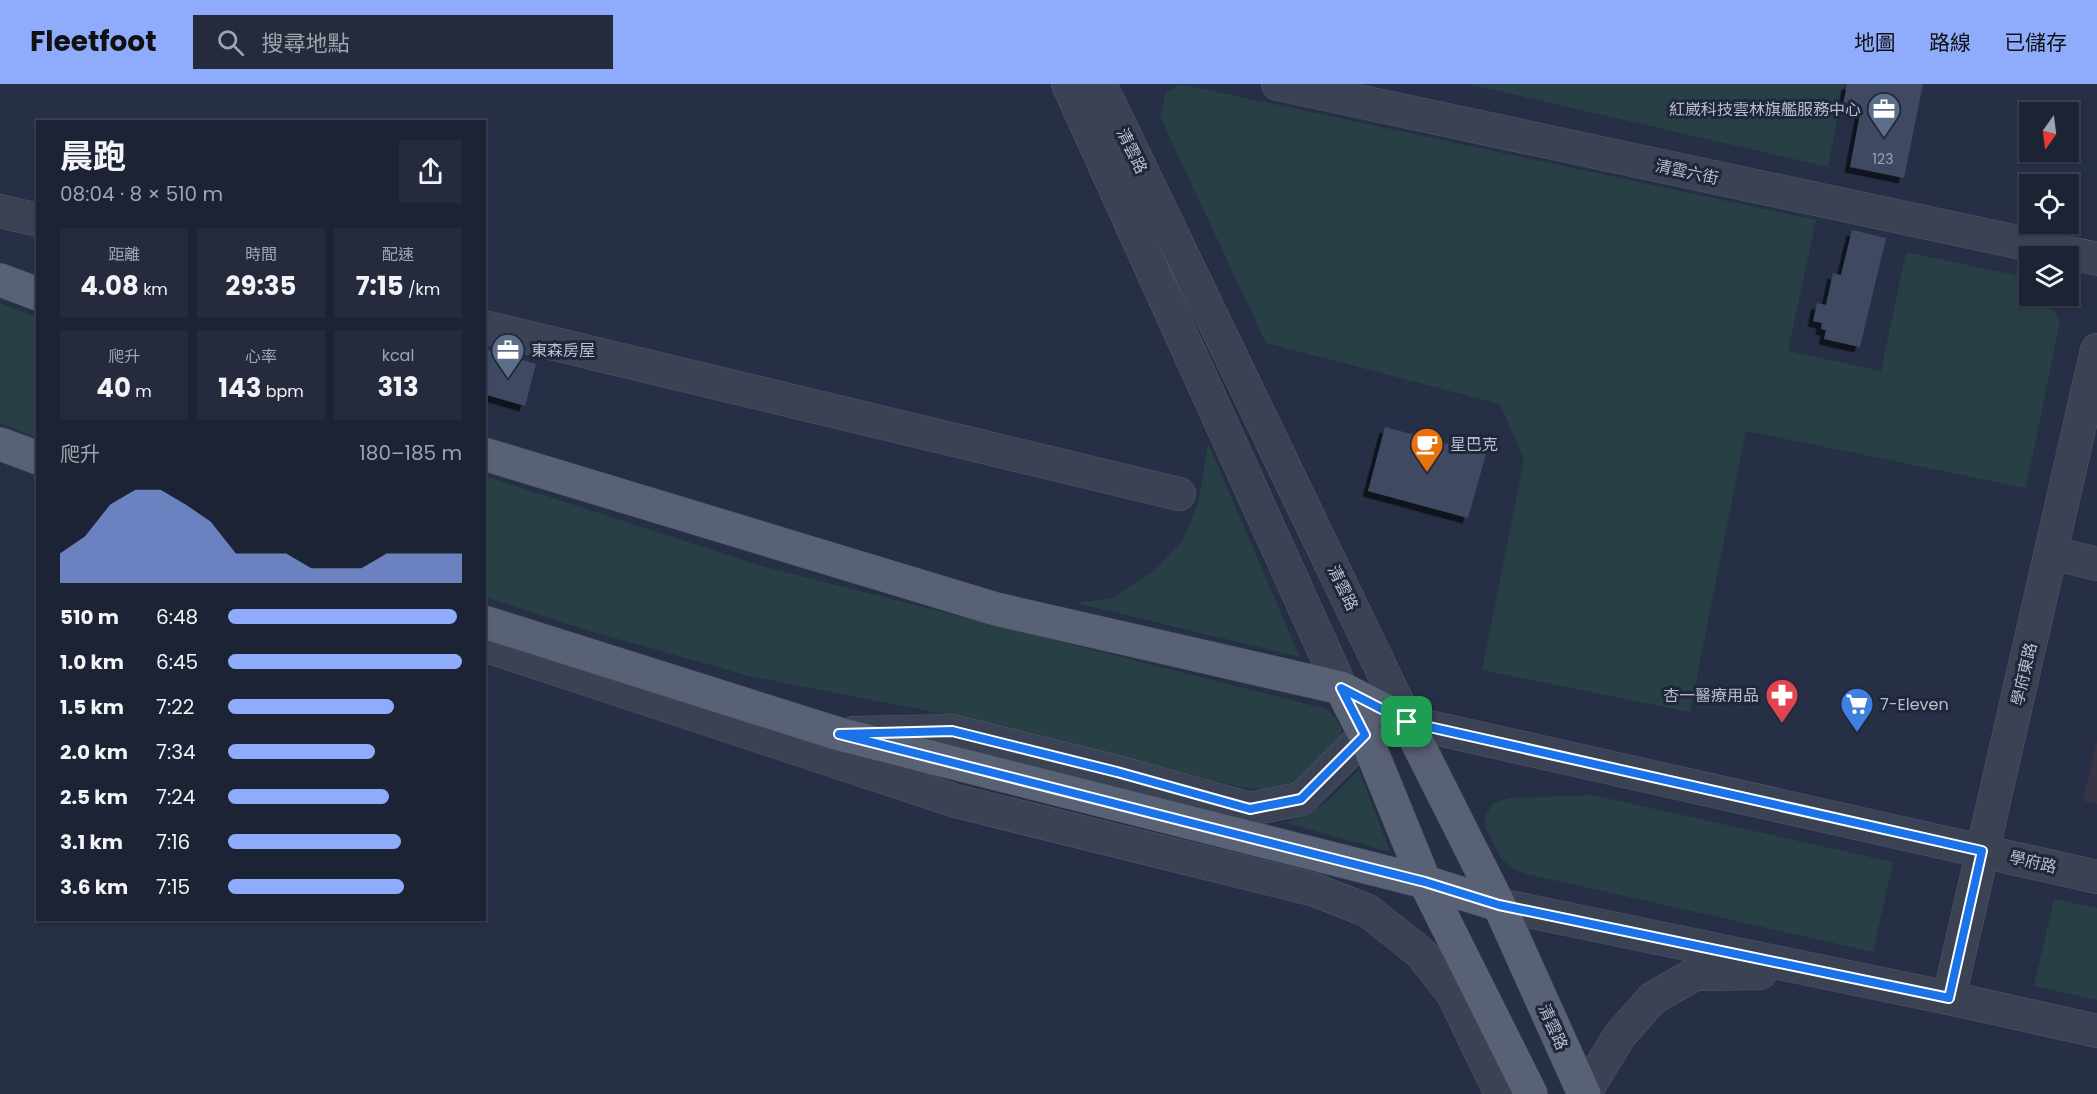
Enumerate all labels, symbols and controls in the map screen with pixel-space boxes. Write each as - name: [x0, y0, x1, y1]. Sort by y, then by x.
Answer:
- search box: [193, 15, 613, 69]
- text: Fleetfoot: [30, 22, 157, 61]
- icon: search: [214, 26, 247, 59]
- text: 搜尋地點: [262, 28, 350, 59]
- text: 地圖: [1854, 28, 1896, 57]
- text: 路線: [1929, 28, 1971, 57]
- text: 已儲存: [2004, 28, 2067, 57]
- office icon: 紅崴科技雲林旗艦服務中心: [1866, 91, 1902, 138]
- place label: 紅崴科技雲林旗艦服務中心: [1669, 98, 1861, 121]
- north arrow: [2019, 102, 2079, 162]
- map controls: [2019, 102, 2079, 306]
- street label: 清雲路: [1111, 124, 1153, 178]
- text: 晨跑: [60, 133, 126, 180]
- button: share: [399, 140, 462, 203]
- house number: 123: [1873, 149, 1893, 169]
- street label: 清雲六街: [1653, 154, 1721, 190]
- button: locate: [2019, 174, 2079, 234]
- text: 08:04 · 8 × 510 m: [60, 180, 223, 208]
- text: 距離: [108, 243, 140, 266]
- text: 時間: [245, 243, 277, 266]
- text: 配速: [382, 243, 414, 266]
- button: layers: [2019, 246, 2079, 306]
- text: 4.08: [80, 268, 139, 304]
- text: 29:35: [226, 268, 296, 304]
- text: 7:15: [356, 268, 404, 304]
- text: km: [139, 278, 168, 301]
- text: /km: [404, 278, 440, 301]
- office icon: 東森房屋: [490, 332, 526, 379]
- place label: 東森房屋: [531, 339, 595, 362]
- text: kcal: [382, 344, 414, 367]
- text: 爬升: [108, 345, 140, 368]
- text: 心率: [245, 345, 277, 368]
- text: 313: [377, 369, 419, 405]
- text: 40: [96, 370, 131, 406]
- text: 143: [218, 370, 261, 406]
- text: m: [131, 380, 152, 403]
- text: bpm: [261, 380, 304, 403]
- cafe icon: 星巴克: [1409, 426, 1445, 473]
- place label: 星巴克: [1450, 433, 1498, 456]
- text: 180–185 m: [359, 439, 462, 467]
- text: 爬升: [60, 440, 100, 468]
- street label: 清雲路: [1322, 561, 1364, 615]
- text: 510 m: [60, 603, 119, 631]
- text: 6:48: [156, 603, 198, 631]
- street label: 學府東路: [2006, 640, 2042, 708]
- text: 1.0 km: [60, 648, 124, 676]
- text: 6:45: [156, 648, 198, 676]
- pharmacy icon: 杏一醫療用品: [1764, 677, 1800, 724]
- place label: 杏一醫療用品: [1663, 684, 1759, 707]
- supermarket icon: 7-Eleven: [1839, 686, 1875, 733]
- text: 1.5 km: [60, 693, 124, 721]
- text: 7:22: [156, 693, 194, 721]
- place label: 7-Eleven: [1880, 693, 1949, 716]
- pin: [1381, 696, 1432, 747]
- icon: arrive: [1390, 705, 1423, 738]
- text: 2.0 km: [60, 738, 128, 766]
- text: 7:34: [156, 738, 196, 766]
- text: 2.5 km: [60, 783, 128, 811]
- text: 7:24: [156, 783, 195, 811]
- text: 3.1 km: [60, 828, 123, 856]
- text: 7:16: [156, 828, 190, 856]
- street label: 學府路: [2007, 845, 2059, 879]
- text: 3.6 km: [60, 873, 128, 901]
- text: 7:15: [156, 873, 190, 901]
- street label: 清雲路: [1533, 1000, 1573, 1054]

